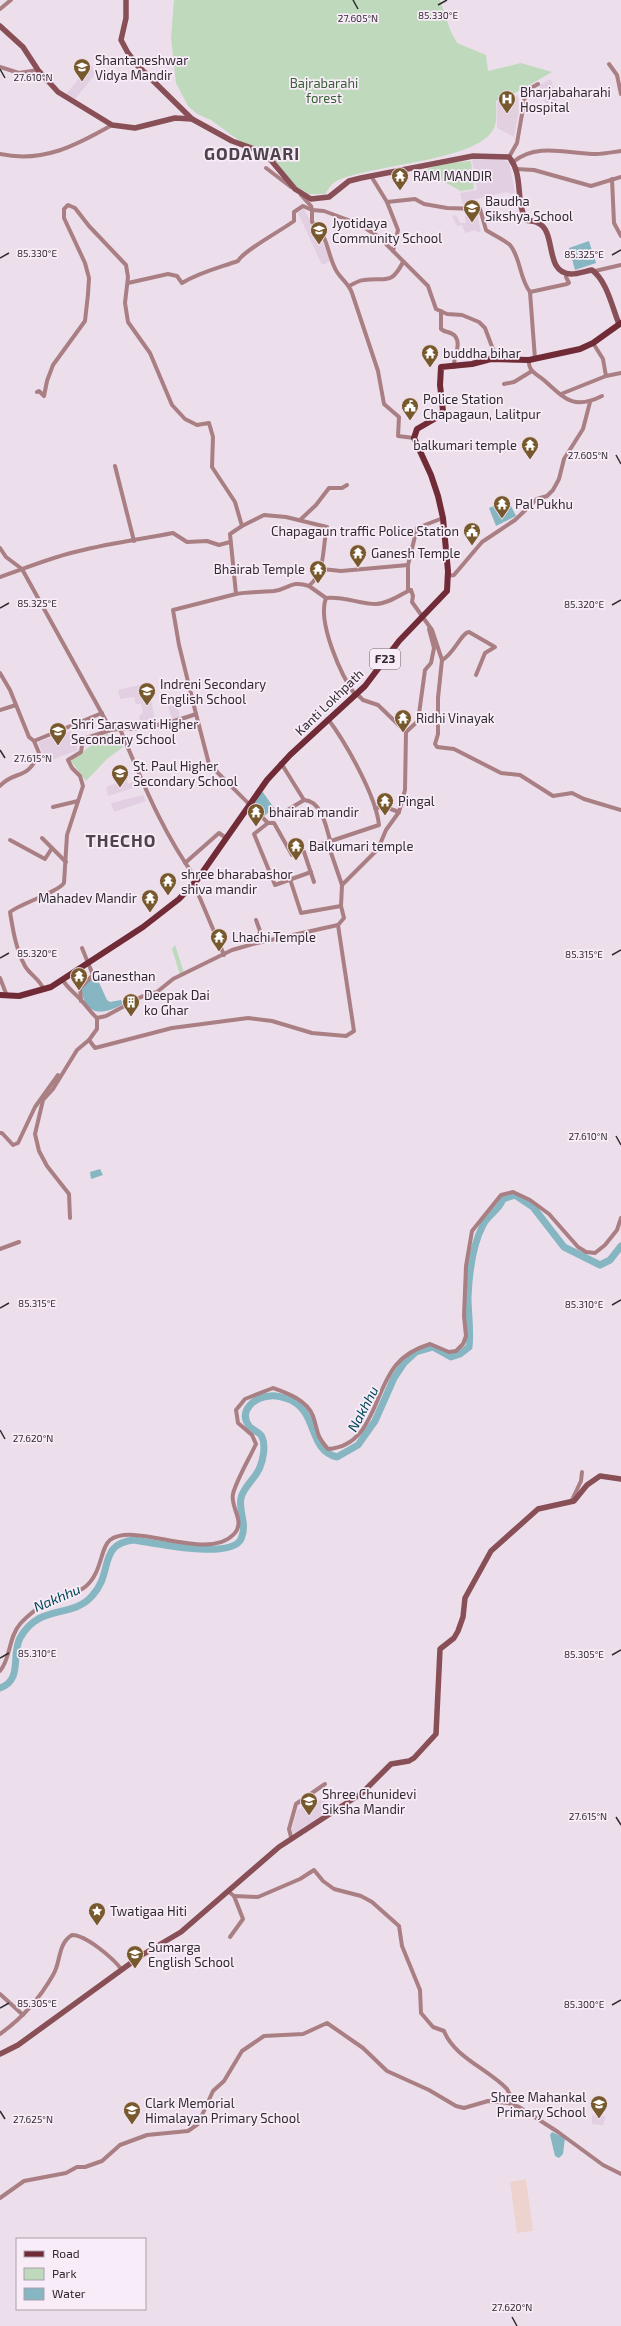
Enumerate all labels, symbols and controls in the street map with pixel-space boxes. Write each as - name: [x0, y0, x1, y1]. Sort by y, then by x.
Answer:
- text: 85.330°E: [418, 9, 458, 21]
- text: 27.605°N: [338, 12, 378, 24]
- place label: Shantaneshwar Vidya Mandir: [95, 52, 188, 83]
- school or university icon: Shantaneshwar Vidya Mandir: [72, 57, 92, 82]
- text: 27.610°N: [14, 71, 52, 83]
- park label: Bajrabarahi forest: [290, 75, 358, 106]
- place label: Bharjabaharahi Hospital: [520, 84, 611, 115]
- hospital icon: Bharjabaharahi Hospital: [497, 89, 517, 114]
- district label: GODAWARI: [204, 143, 300, 163]
- temple icon: RAM MANDIR: [390, 166, 410, 191]
- place label: RAM MANDIR: [413, 168, 492, 184]
- place label: Baudha Sikshya School: [485, 193, 573, 224]
- school or university icon: Baudha Sikshya School: [462, 198, 482, 223]
- place label: Jyotidaya Community School: [332, 215, 442, 246]
- school or university icon: Jyotidaya Community School: [309, 220, 329, 245]
- text: 85.330°E: [17, 247, 57, 259]
- text: 85.325°E: [564, 248, 604, 260]
- temple icon: buddha bihar: [420, 343, 440, 368]
- place label: buddha bihar: [443, 345, 521, 361]
- place label: Police Station Chapagaun, Lalitpur: [423, 391, 541, 422]
- public building icon: Police Station Chapagaun, Lalitpur: [400, 396, 420, 421]
- temple icon: balkumari temple: [520, 435, 540, 460]
- place label: balkumari temple: [413, 437, 517, 453]
- text: 27.605°N: [568, 449, 608, 461]
- temple icon: Pal Pukhu: [492, 494, 512, 519]
- place label: Pal Pukhu: [515, 496, 573, 512]
- public building icon: Chapagaun traffic Police Station: [462, 521, 482, 546]
- place label: Chapagaun traffic Police Station: [271, 523, 459, 539]
- temple icon: Ganesh Temple: [348, 543, 368, 568]
- place label: Ganesh Temple: [371, 545, 460, 561]
- temple icon: Bhairab Temple: [308, 559, 328, 584]
- place label: Bhairab Temple: [214, 561, 305, 577]
- text: 85.325°E: [17, 597, 57, 609]
- text: 85.320°E: [564, 598, 604, 610]
- road number: F23: [370, 649, 400, 669]
- street label: Kanti Lokhpath: [291, 665, 367, 739]
- place label: Indreni Secondary English School: [160, 676, 266, 707]
- school or university icon: Indreni Secondary English School: [137, 681, 157, 706]
- temple icon: Ridhi Vinayak: [393, 708, 413, 733]
- place label: Ridhi Vinayak: [416, 710, 495, 726]
- place label: Shri Saraswati Higher Secondary School: [71, 716, 198, 747]
- school or university icon: Shri Saraswati Higher Secondary School: [48, 721, 68, 746]
- text: 27.615°N: [14, 752, 52, 764]
- place label: St. Paul Higher Secondary School: [133, 758, 238, 789]
- school or university icon: St. Paul Higher Secondary School: [110, 763, 130, 788]
- temple icon: Pingal: [375, 791, 395, 816]
- place label: Pingal: [398, 793, 435, 809]
- temple icon: bhairab mandir: [246, 802, 266, 827]
- place label: bhairab mandir: [269, 804, 359, 820]
- district label: THECHO: [85, 830, 157, 850]
- temple icon: Balkumari temple: [286, 836, 306, 861]
- place label: Balkumari temple: [309, 838, 413, 854]
- place label: shree bharabashor shiva mandir: [181, 866, 293, 897]
- temple icon: shree bharabashor shiva mandir: [158, 871, 178, 896]
- temple icon: Mahadev Mandir: [140, 888, 160, 913]
- place label: Mahadev Mandir: [38, 890, 137, 906]
- temple icon: Lhachi Temple: [209, 927, 229, 952]
- place label: Lhachi Temple: [232, 929, 316, 945]
- text: 85.320°E: [17, 947, 57, 959]
- text: 85.315°E: [565, 948, 603, 960]
- temple icon: Ganesthan: [69, 966, 89, 991]
- place label: Ganesthan: [92, 968, 156, 984]
- place label: Deepak Dai ko Ghar: [144, 987, 210, 1018]
- building icon: Deepak Dai ko Ghar: [121, 992, 141, 1017]
- text: 27.610°N: [569, 1130, 607, 1142]
- text: 85.315°E: [18, 1297, 56, 1309]
- text: 85.310°E: [565, 1298, 604, 1310]
- water label: Nakhhu: [343, 1383, 382, 1435]
- text: 27.620°N: [13, 1432, 53, 1444]
- water label: Nakhhu: [31, 1580, 83, 1615]
- text: 85.310°E: [18, 1647, 57, 1659]
- text: 85.305°E: [564, 1648, 604, 1660]
- place label: Shree Chunidevi Siksha Mandir: [322, 1786, 416, 1817]
- school or university icon: Shree Chunidevi Siksha Mandir: [299, 1791, 319, 1816]
- text: 27.615°N: [569, 1810, 607, 1822]
- place icon: Twatigaa Hiti: [87, 1901, 107, 1926]
- place label: Twatigaa Hiti: [110, 1903, 187, 1919]
- place label: Sumarga English School: [148, 1939, 234, 1970]
- school or university icon: Sumarga English School: [125, 1944, 145, 1969]
- text: 85.305°E: [17, 1997, 57, 2009]
- text: 85.300°E: [564, 1998, 605, 2010]
- place label: Shree Mahankal Primary School: [491, 2089, 586, 2120]
- school or university icon: Shree Mahankal Primary School: [589, 2094, 609, 2119]
- place label: Clark Memorial Himalayan Primary School: [145, 2095, 300, 2126]
- school or university icon: Clark Memorial Himalayan Primary School: [122, 2100, 142, 2125]
- text: 27.625°N: [13, 2113, 53, 2125]
- legend: [16, 2238, 146, 2310]
- text: Road: [52, 2246, 80, 2260]
- text: Park: [52, 2266, 77, 2280]
- text: Water: [52, 2286, 86, 2300]
- text: 27.620°N: [492, 2301, 532, 2313]

